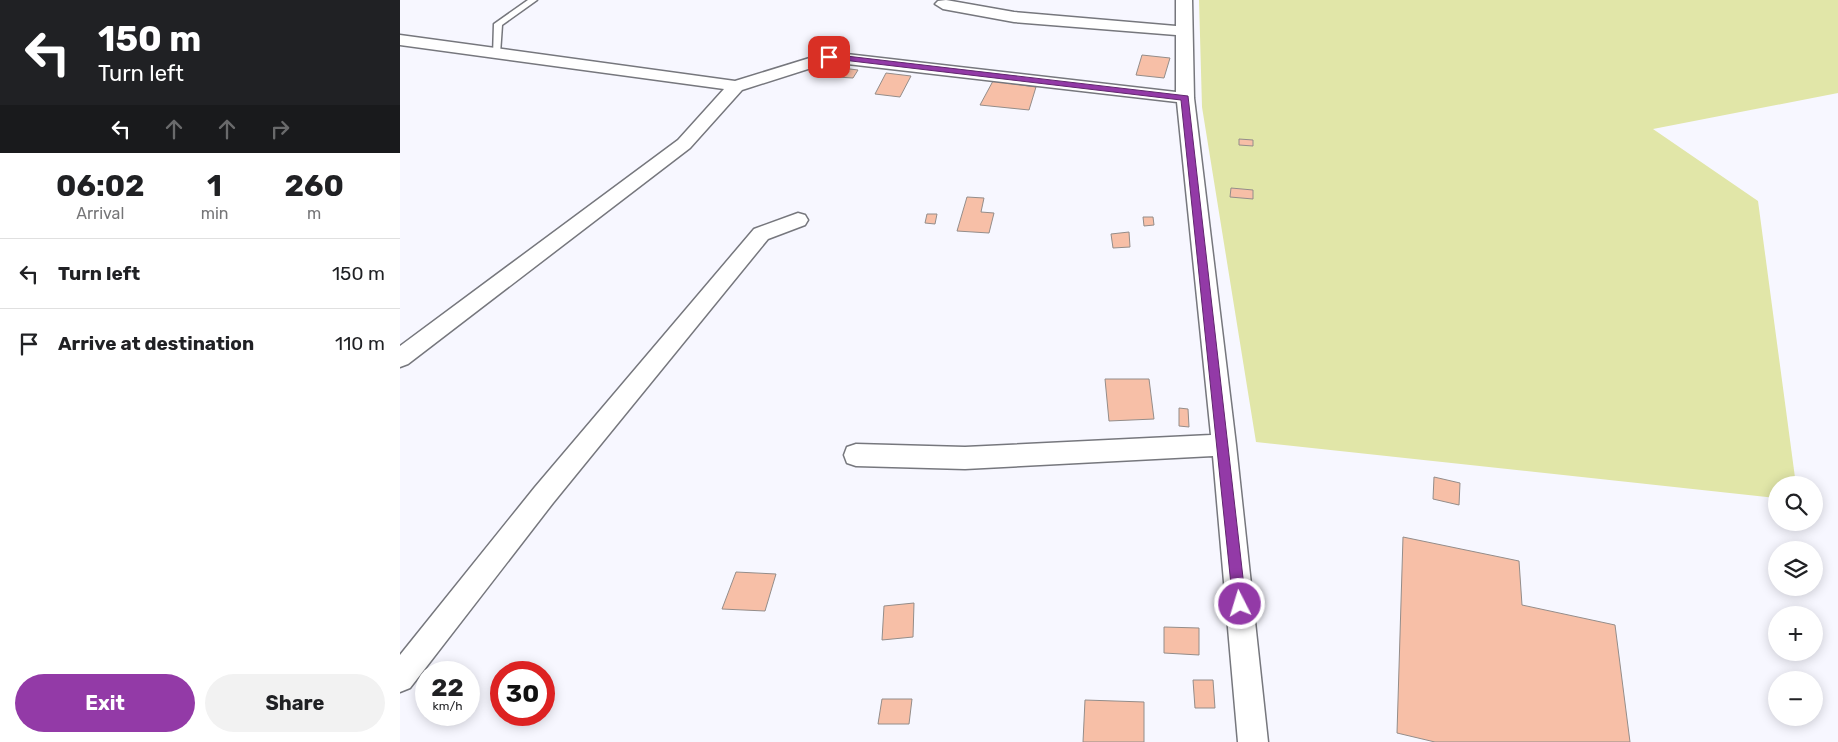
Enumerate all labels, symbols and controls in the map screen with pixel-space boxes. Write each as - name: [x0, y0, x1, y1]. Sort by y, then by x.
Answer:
- text: 150 m: [98, 18, 201, 60]
- icon: left: [15, 20, 80, 85]
- pin: [808, 36, 850, 78]
- icon: arrive: [815, 43, 843, 71]
- text: Turn left: [98, 60, 184, 87]
- icon: left: [107, 115, 135, 143]
- icon: ahead: [160, 115, 188, 143]
- icon: ahead: [213, 115, 241, 143]
- icon: right: [266, 115, 294, 143]
- text: 06:02: [56, 168, 145, 204]
- text: 1: [207, 168, 222, 204]
- text: 260: [284, 168, 344, 204]
- text: Arrival: [76, 204, 124, 223]
- text: min: [201, 204, 228, 223]
- text: m: [307, 204, 321, 223]
- icon: left: [15, 260, 43, 288]
- text: Turn left: [58, 262, 140, 285]
- text: 150 m: [332, 262, 385, 285]
- icon: arrive: [15, 330, 43, 358]
- text: Arrive at destination: [58, 332, 254, 355]
- text: 110 m: [335, 332, 385, 355]
- map controls: [1768, 476, 1823, 726]
- button: search: [1768, 476, 1823, 531]
- button: layers: [1768, 541, 1823, 596]
- position arrow: [1213, 577, 1265, 629]
- button: +: [1768, 606, 1823, 661]
- speed limit sign: 30: [490, 661, 555, 726]
- button: −: [1768, 671, 1823, 726]
- text: 22: [431, 673, 464, 702]
- button: Exit: [15, 674, 195, 732]
- button: Share: [205, 674, 385, 732]
- text: km/h: [433, 699, 462, 713]

